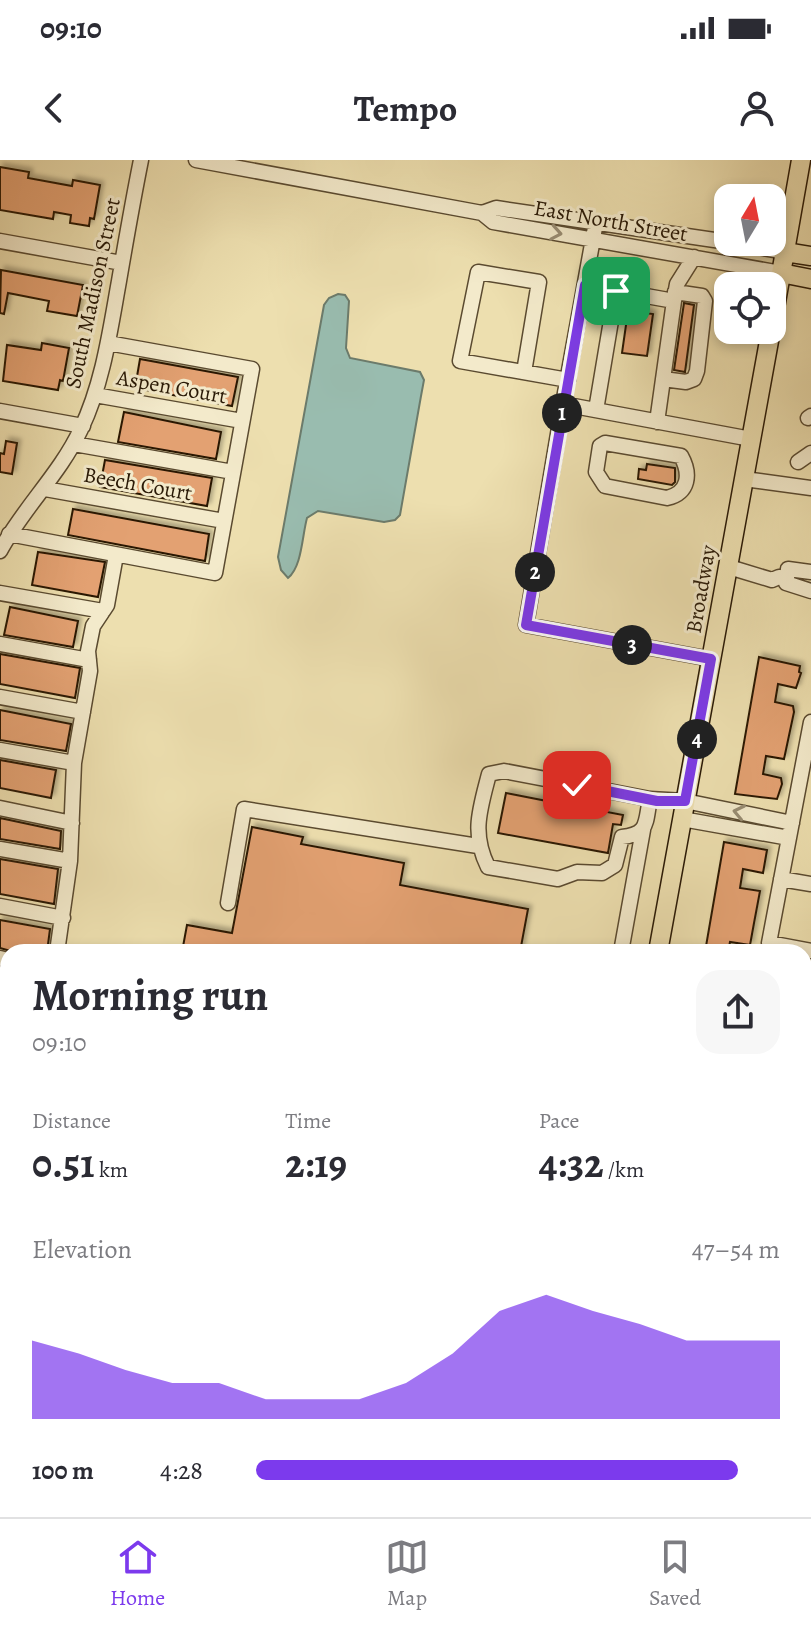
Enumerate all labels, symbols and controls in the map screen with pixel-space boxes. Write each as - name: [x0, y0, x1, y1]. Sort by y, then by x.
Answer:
- text: 09:10: [40, 8, 102, 48]
- text: Tempo: [354, 84, 457, 133]
- icon: back: [32, 86, 76, 130]
- icon: person: [735, 86, 779, 130]
- north arrow: [714, 184, 786, 256]
- map controls: [714, 184, 786, 344]
- street label: East North Street: [532, 193, 690, 249]
- street label: South Madison Street: [58, 195, 128, 391]
- one-way arrow: [549, 224, 563, 241]
- pin: [582, 257, 650, 325]
- icon: arrive: [594, 269, 638, 313]
- button: locate: [714, 272, 786, 344]
- street label: Aspen Court: [113, 362, 229, 411]
- pin: 1: [542, 393, 582, 433]
- text: 1: [558, 398, 566, 428]
- street label: Beech Court: [81, 460, 195, 508]
- street label: Broadway: [678, 543, 724, 636]
- pin: 2: [515, 552, 555, 592]
- text: 2: [530, 557, 540, 587]
- pin: 3: [612, 625, 652, 665]
- text: 3: [627, 630, 637, 660]
- pin: 4: [677, 719, 717, 759]
- text: 4: [692, 724, 702, 754]
- pin: [543, 751, 611, 819]
- icon: check: [555, 763, 599, 807]
- one-way arrow: [732, 804, 746, 821]
- text: Morning run: [32, 965, 268, 1025]
- button: share: [696, 970, 780, 1054]
- text: 09:10: [32, 1025, 87, 1060]
- text: Distance: [32, 1106, 111, 1136]
- text: Time: [285, 1106, 331, 1136]
- text: Pace: [539, 1106, 579, 1136]
- text: 0.51: [32, 1136, 95, 1191]
- text: 2:19: [285, 1136, 347, 1191]
- text: 4:32: [539, 1136, 604, 1191]
- text: km: [95, 1155, 128, 1185]
- text: /km: [604, 1155, 644, 1185]
- text: Elevation: [32, 1232, 132, 1267]
- text: 47–54 m: [692, 1232, 780, 1267]
- text: 100 m: [32, 1453, 94, 1488]
- text: 4:28: [160, 1453, 203, 1488]
- tab: Home: [110, 1535, 165, 1613]
- tab: Map: [385, 1535, 429, 1613]
- tab: Saved: [649, 1535, 701, 1613]

